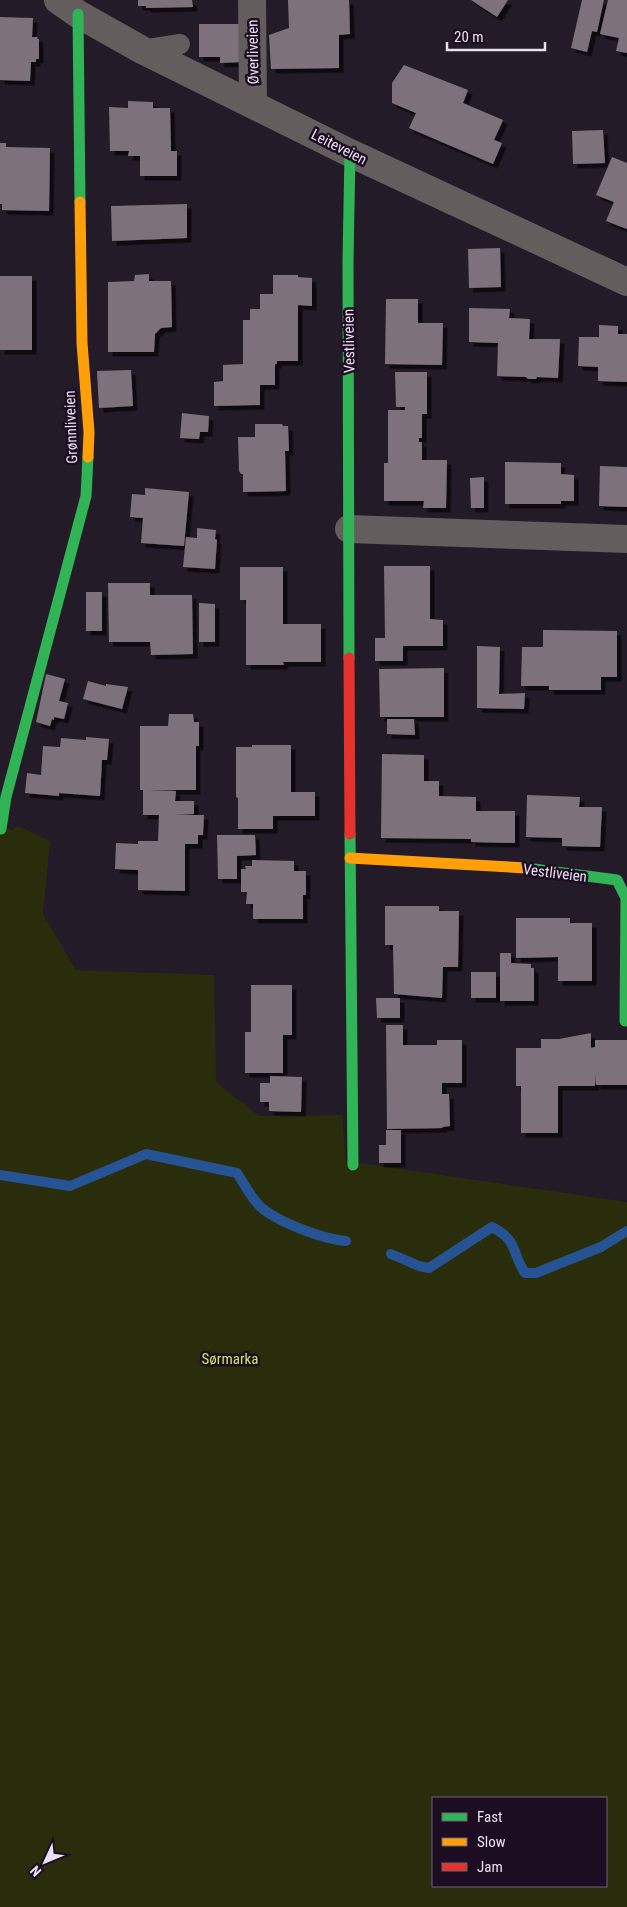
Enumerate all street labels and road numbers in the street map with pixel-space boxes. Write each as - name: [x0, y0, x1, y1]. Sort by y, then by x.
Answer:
- street label: Øverliveien: [243, 19, 263, 85]
- street label: Leiteveien: [308, 125, 370, 169]
- street label: Vestliveien: [339, 309, 359, 373]
- street label: Grønnliveien: [61, 390, 81, 464]
- street label: Vestliveien: [522, 860, 588, 886]

